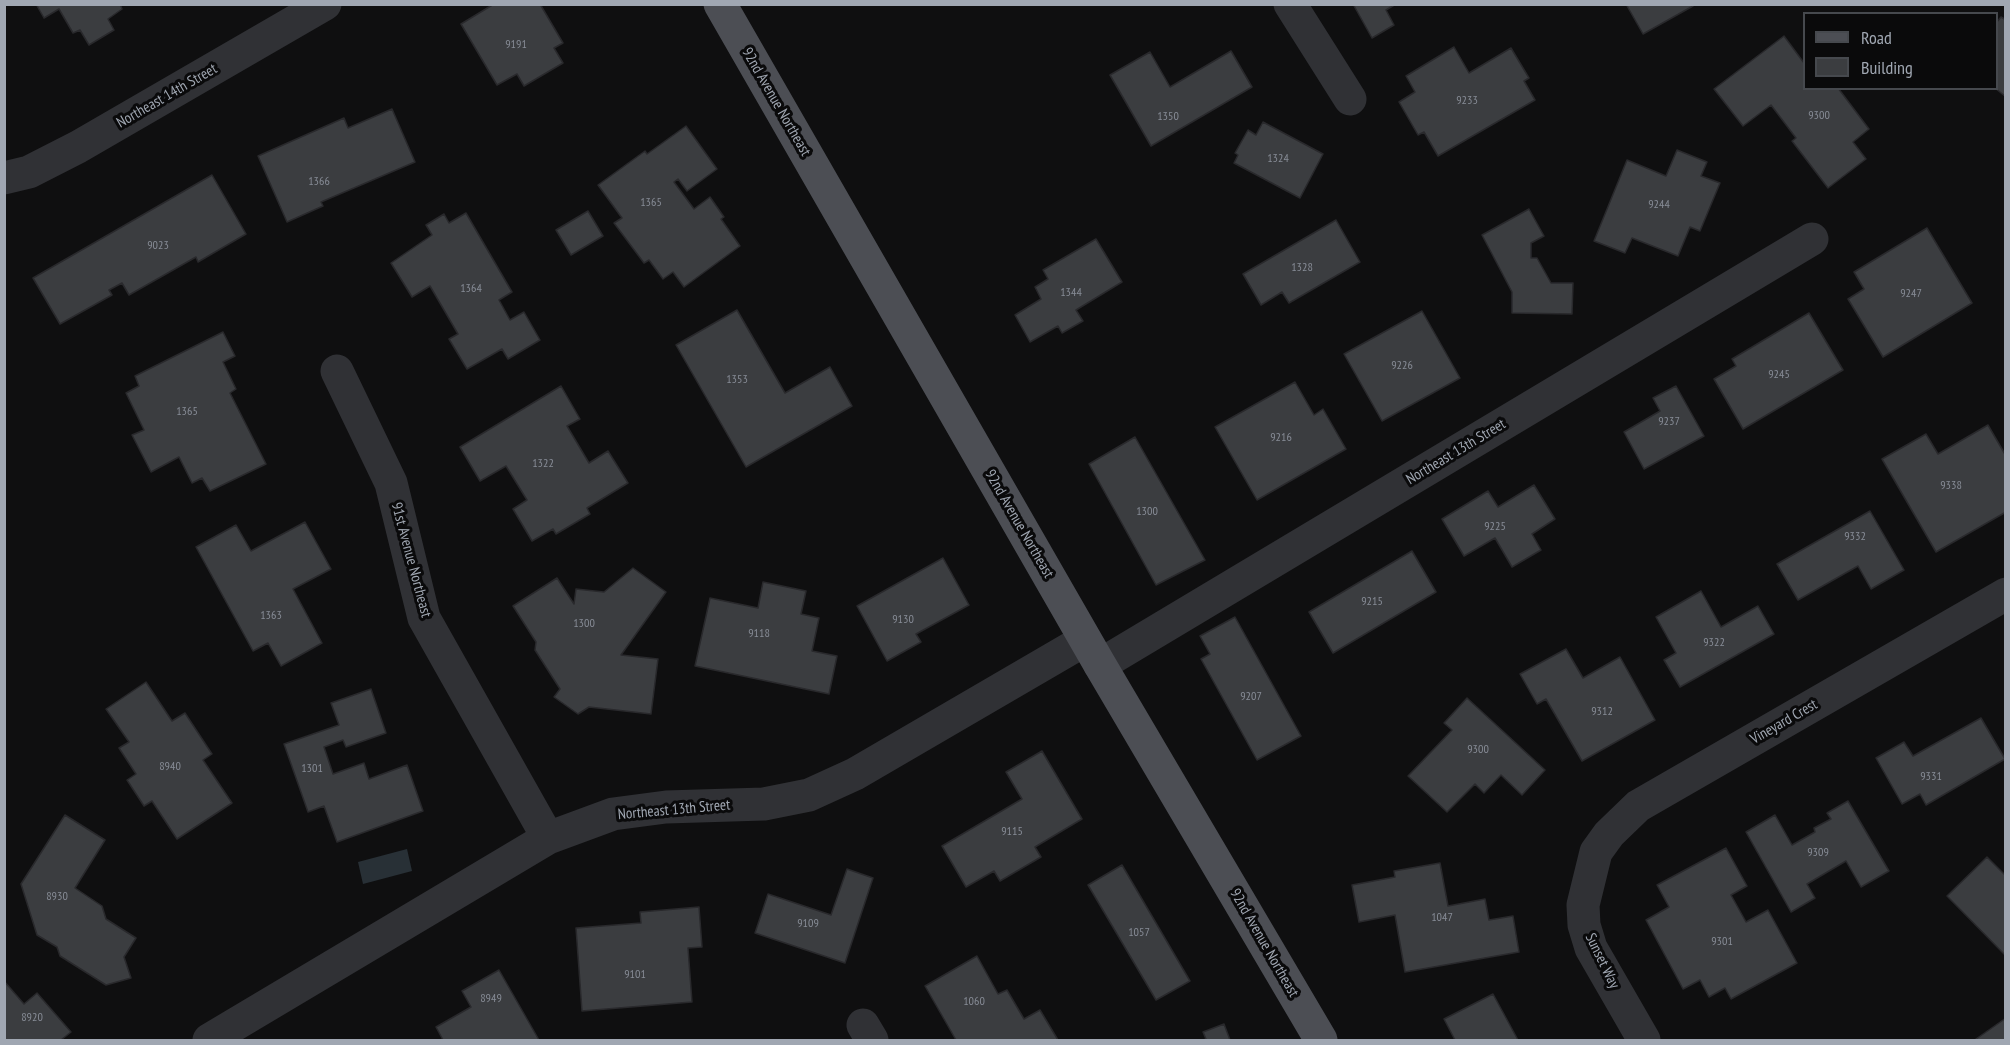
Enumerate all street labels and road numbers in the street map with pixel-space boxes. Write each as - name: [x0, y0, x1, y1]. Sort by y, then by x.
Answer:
- street label: 92nd Avenue Northeast: [738, 45, 814, 159]
- street label: Northeast 14th Street: [114, 60, 220, 132]
- street label: Northeast 13th Street: [1403, 415, 1509, 489]
- street label: 92nd Avenue Northeast: [981, 467, 1057, 581]
- street label: 91st Avenue Northeast: [387, 501, 435, 619]
- street label: Vineyard Crest: [1747, 696, 1821, 748]
- street label: Northeast 13th Street: [617, 796, 731, 824]
- street label: 92nd Avenue Northeast: [1226, 886, 1302, 1000]
- street label: Sunset Way: [1581, 930, 1623, 992]

